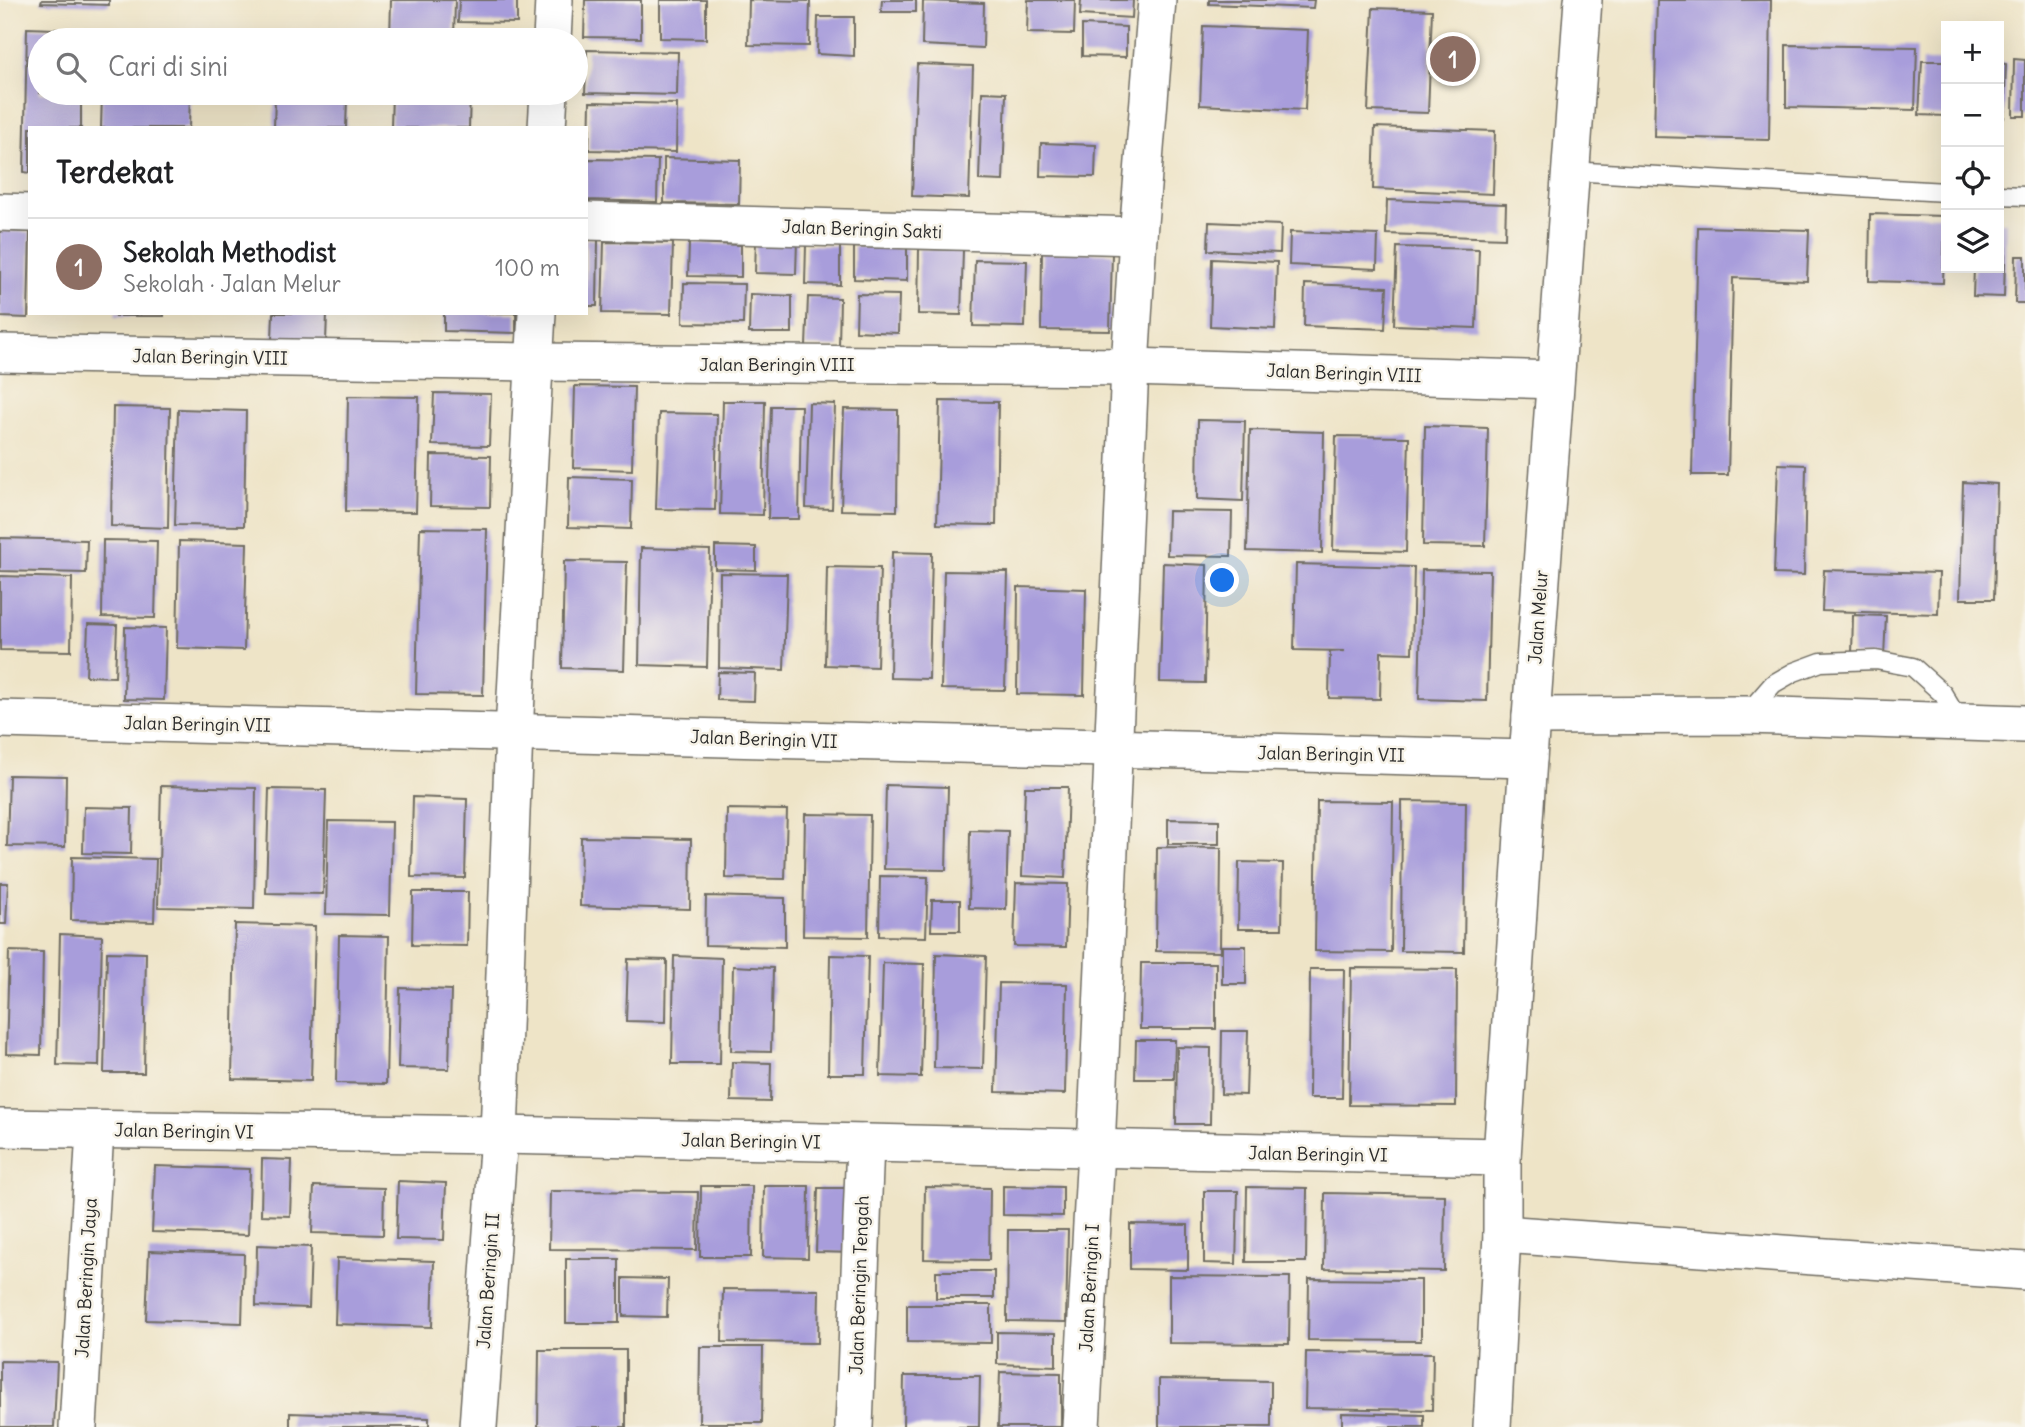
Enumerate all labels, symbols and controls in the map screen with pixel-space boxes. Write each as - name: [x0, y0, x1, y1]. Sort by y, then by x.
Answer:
- map controls: [1941, 21, 2004, 273]
- button: +: [1941, 21, 2004, 84]
- search box: [28, 28, 588, 105]
- pin: 1: [1430, 33, 1476, 85]
- icon: search: [52, 48, 90, 86]
- text: Cari di sini: [108, 50, 228, 83]
- button: −: [1941, 84, 2004, 147]
- button: locate: [1941, 147, 2004, 210]
- text: Terdekat: [56, 153, 174, 191]
- button: layers: [1941, 210, 2004, 273]
- street label: Jalan Beringin Sakti: [782, 215, 942, 243]
- text: Sekolah Methodist: [123, 236, 336, 269]
- text: 1: [74, 253, 84, 282]
- text: 100 m: [495, 253, 560, 282]
- text: Sekolah · Jalan Melur: [123, 269, 341, 298]
- street label: Jalan Beringin VIII: [132, 344, 288, 370]
- street label: Jalan Beringin VIII: [699, 353, 855, 376]
- street label: Jalan Beringin VIII: [1266, 359, 1422, 387]
- your location: [1205, 563, 1239, 597]
- street label: Jalan Melur: [1523, 568, 1553, 665]
- street label: Jalan Beringin VII: [123, 711, 271, 737]
- street label: Jalan Beringin VII: [690, 725, 838, 753]
- street label: Jalan Beringin VII: [1257, 741, 1405, 767]
- street label: Jalan Beringin VI: [114, 1118, 254, 1144]
- street label: Jalan Beringin VI: [681, 1128, 821, 1154]
- street label: Jalan Beringin VI: [1248, 1141, 1388, 1167]
- street label: Jalan Beringin Tengah: [844, 1195, 874, 1375]
- street label: Jalan Beringin Jaya: [70, 1197, 102, 1359]
- street label: Jalan Beringin II: [472, 1212, 504, 1350]
- street label: Jalan Beringin I: [1074, 1223, 1104, 1353]

